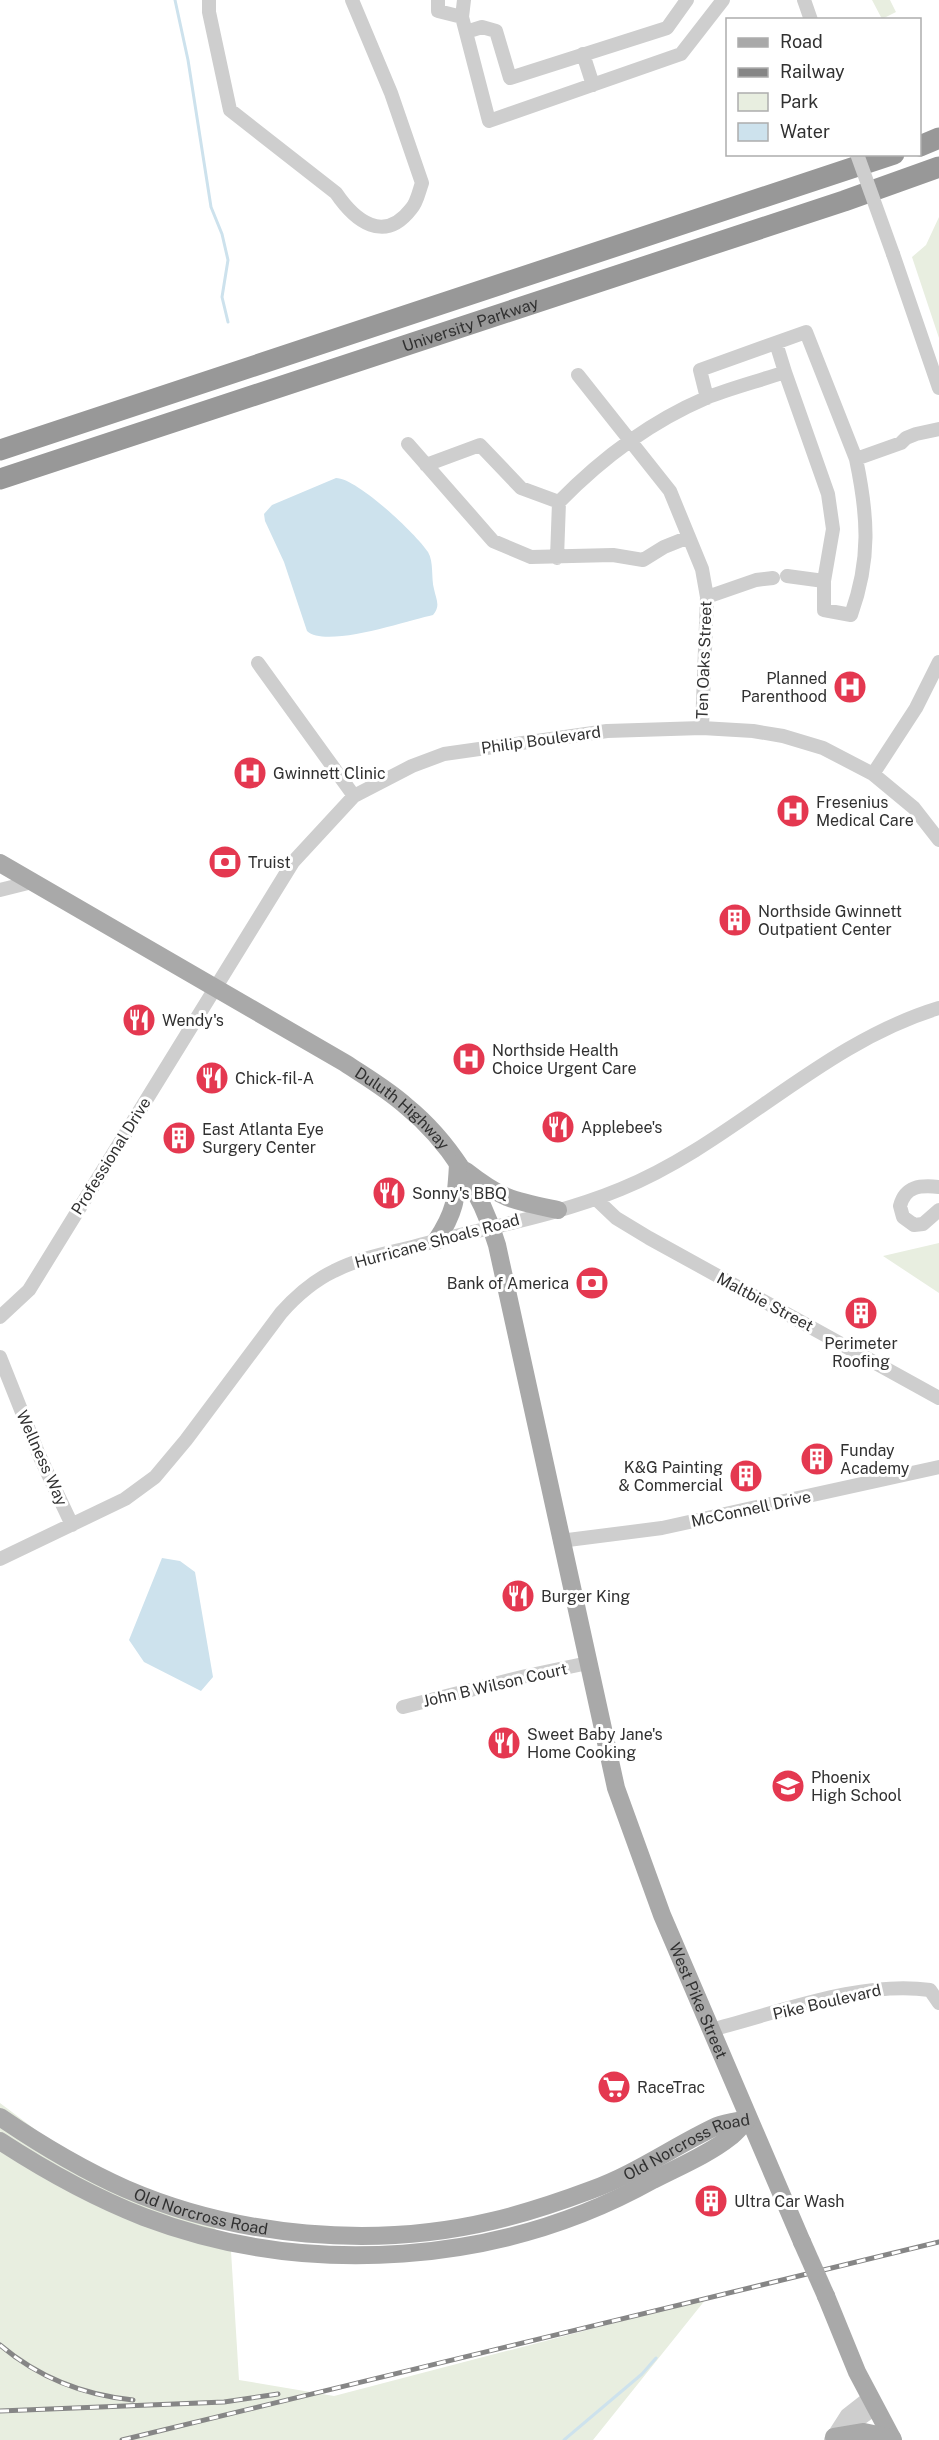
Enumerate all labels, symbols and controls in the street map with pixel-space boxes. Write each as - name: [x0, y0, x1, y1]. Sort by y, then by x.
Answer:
- legend: [726, 18, 921, 156]
- text: Road: [780, 31, 823, 52]
- text: Railway: [780, 61, 845, 82]
- text: Park: [780, 91, 818, 112]
- text: Water: [780, 121, 830, 142]
- street label: University Parkway: [400, 293, 541, 355]
- street label: Ten Oaks Street: [692, 600, 716, 720]
- place label: Planned Parenthood: [741, 669, 827, 706]
- hospital icon: Planned Parenthood: [832, 669, 868, 705]
- street label: Philip Boulevard: [480, 722, 602, 758]
- hospital icon: Gwinnett Clinic: [232, 755, 268, 791]
- place label: Gwinnett Clinic: [273, 764, 386, 783]
- hospital icon: Fresenius Medical Care: [775, 793, 811, 829]
- place label: Fresenius Medical Care: [816, 793, 914, 830]
- bank icon: Truist: [207, 844, 243, 880]
- place label: Truist: [248, 853, 291, 872]
- building icon: Northside Gwinnett Outpatient Center: [717, 902, 753, 938]
- place label: Northside Gwinnett Outpatient Center: [758, 902, 902, 939]
- restaurant icon: Wendy's: [121, 1002, 157, 1038]
- place label: Wendy's: [162, 1011, 224, 1030]
- hospital icon: Northside Health Choice Urgent Care: [451, 1041, 487, 1077]
- place label: Northside Health Choice Urgent Care: [492, 1041, 637, 1078]
- restaurant icon: Chick-fil-A: [194, 1060, 230, 1096]
- street label: Duluth Highway: [352, 1063, 454, 1154]
- place label: Chick-fil-A: [235, 1069, 314, 1088]
- street label: Professional Drive: [67, 1094, 155, 1218]
- restaurant icon: Applebee's: [540, 1109, 576, 1145]
- place label: Applebee's: [581, 1118, 662, 1137]
- building icon: East Atlanta Eye Surgery Center: [161, 1120, 197, 1156]
- place label: East Atlanta Eye Surgery Center: [202, 1120, 324, 1157]
- restaurant icon: Sonny's BBQ: [371, 1175, 407, 1211]
- place label: Sonny's BBQ: [412, 1184, 507, 1203]
- street label: Hurricane Shoals Road: [353, 1210, 521, 1272]
- bank icon: Bank of America: [574, 1265, 610, 1301]
- street label: Maltbie Street: [714, 1269, 816, 1335]
- place label: Bank of America: [447, 1274, 569, 1293]
- building icon: Perimeter Roofing: [843, 1295, 879, 1331]
- place label: Perimeter Roofing: [824, 1334, 898, 1371]
- street label: Wellness Way: [12, 1407, 72, 1509]
- building icon: Funday Academy: [799, 1441, 835, 1477]
- place label: Funday Academy: [840, 1441, 910, 1478]
- place label: K&G Painting & Commercial: [619, 1458, 723, 1495]
- building icon: K&G Painting & Commercial: [728, 1458, 764, 1494]
- street label: McConnell Drive: [689, 1487, 813, 1531]
- restaurant icon: Burger King: [500, 1578, 536, 1614]
- place label: Burger King: [541, 1587, 630, 1606]
- street label: John B Wilson Court: [421, 1659, 569, 1711]
- restaurant icon: Sweet Baby Jane's Home Cooking: [486, 1725, 522, 1761]
- place label: Sweet Baby Jane's Home Cooking: [527, 1725, 663, 1762]
- school or university icon: Phoenix High School: [770, 1768, 806, 1804]
- place label: Phoenix High School: [811, 1768, 902, 1805]
- street label: West Pike Street: [665, 1940, 732, 2061]
- street label: Pike Boulevard: [771, 1980, 883, 2024]
- supermarket icon: RaceTrac: [596, 2069, 632, 2105]
- place label: RaceTrac: [637, 2078, 705, 2097]
- street label: Old Norcross Road: [620, 2109, 751, 2184]
- building icon: Ultra Car Wash: [693, 2183, 729, 2219]
- street label: Old Norcross Road: [131, 2184, 269, 2238]
- place label: Ultra Car Wash: [734, 2192, 845, 2211]

